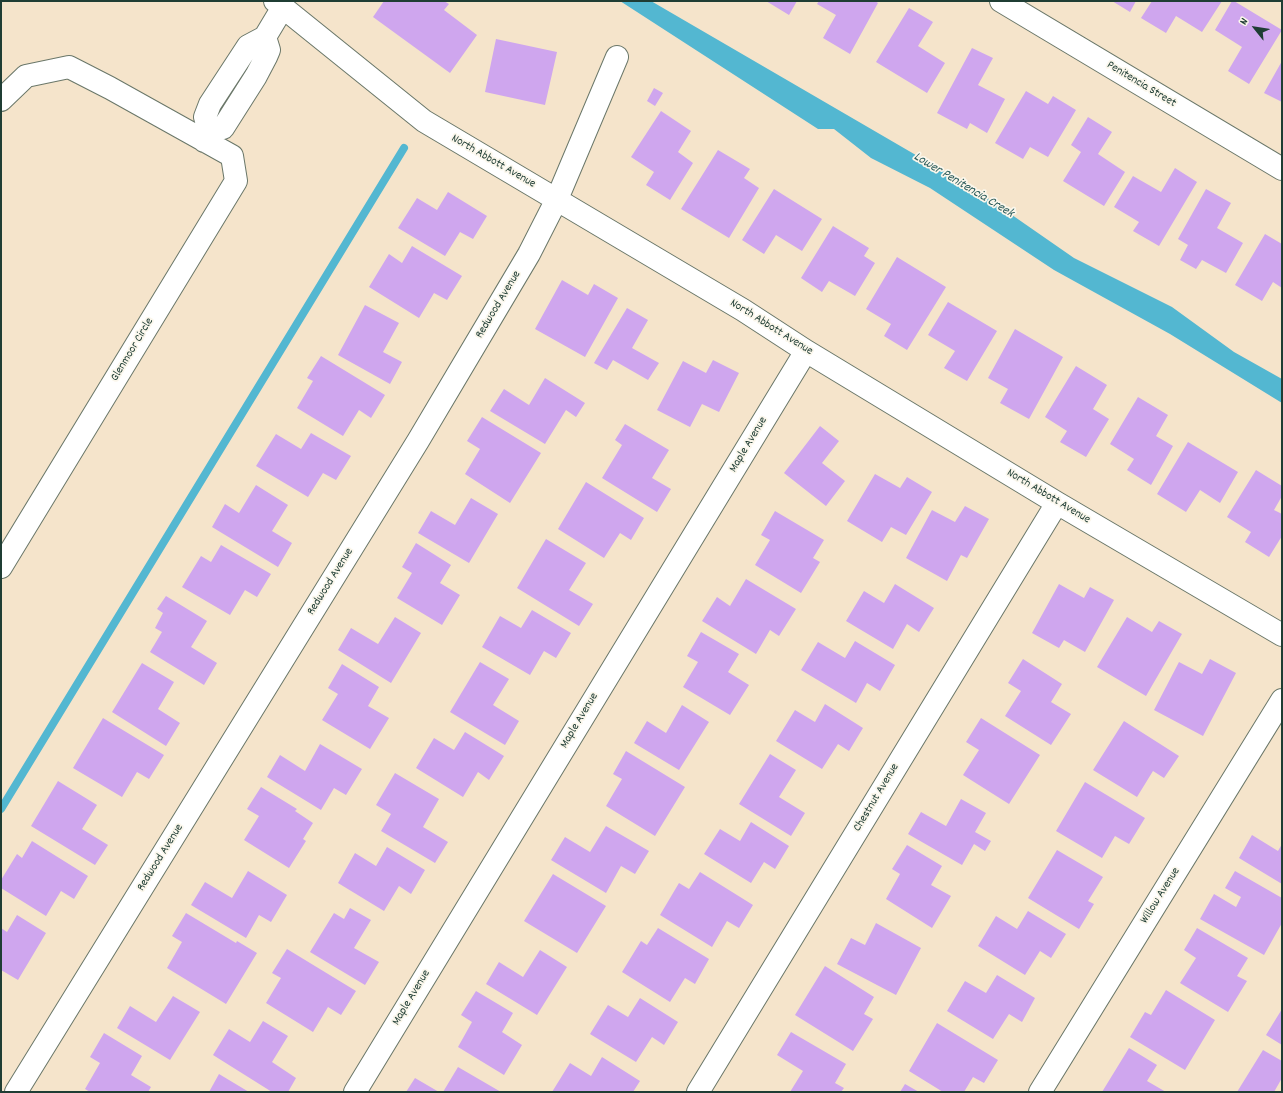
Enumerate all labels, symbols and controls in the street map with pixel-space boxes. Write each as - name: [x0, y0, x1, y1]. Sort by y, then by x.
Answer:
- north arrow: [1235, 8, 1275, 48]
- text: N: [1236, 16, 1253, 28]
- street label: Penitencia Street: [1104, 59, 1178, 111]
- street label: North Abbott Avenue: [448, 132, 538, 192]
- water label: Lower Penitencia Creek: [910, 150, 1016, 222]
- street label: Redwood Avenue: [473, 269, 525, 341]
- street label: North Abbott Avenue: [727, 297, 815, 359]
- street label: Glenmoor Circle: [108, 316, 158, 384]
- street label: Maple Avenue: [727, 415, 771, 475]
- street label: North Abbott Avenue: [1004, 466, 1092, 528]
- street label: Redwood Avenue: [305, 546, 357, 618]
- street label: Maple Avenue: [558, 691, 602, 751]
- street label: Chestnut Avenue: [851, 761, 903, 835]
- street label: Redwood Avenue: [135, 822, 187, 894]
- street label: Willow Avenue: [1138, 865, 1184, 927]
- street label: Maple Avenue: [390, 968, 434, 1028]

